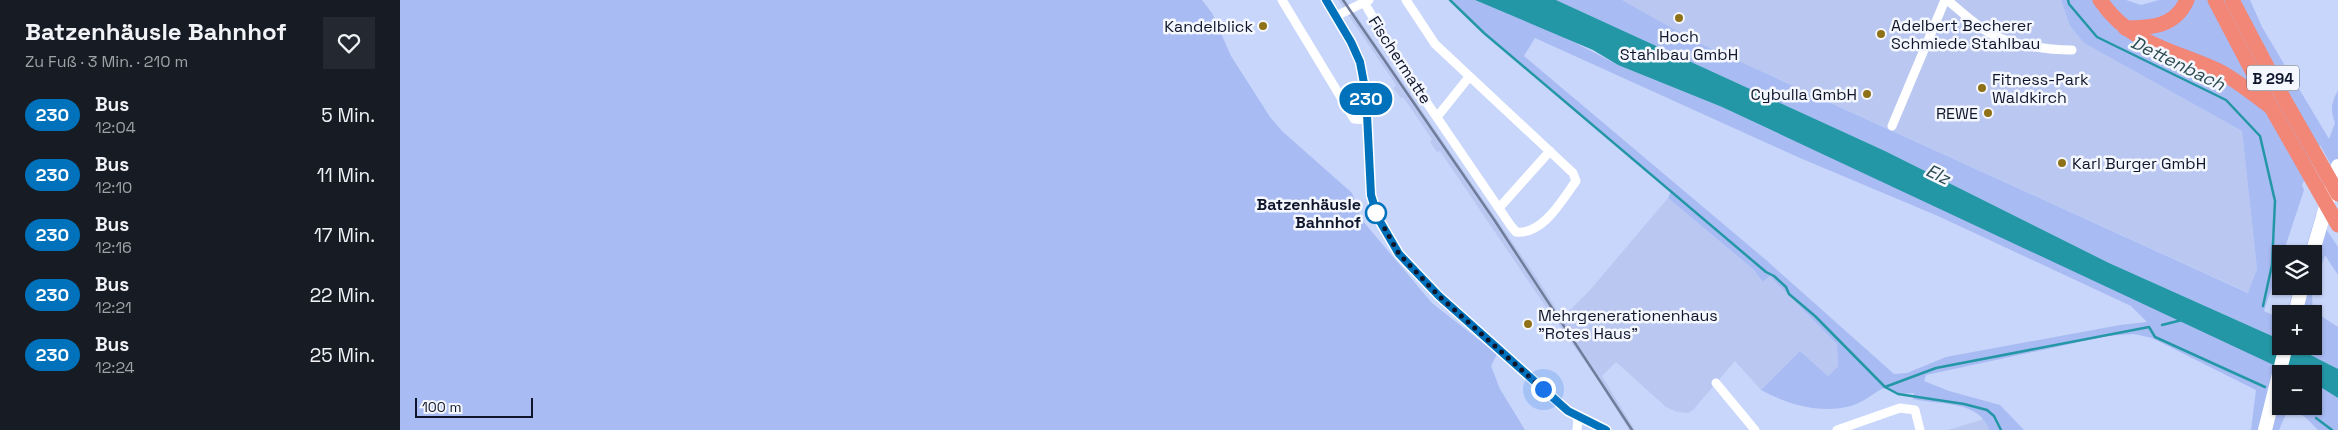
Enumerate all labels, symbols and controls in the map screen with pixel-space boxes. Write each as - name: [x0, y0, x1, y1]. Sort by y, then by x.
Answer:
- street label: Fischermatte: [1364, 12, 1436, 108]
- marker: Hoch Stahlbau GmbH: [1673, 12, 1685, 24]
- place label: Adelbert Becherer Schmiede Stahlbau: [1891, 15, 2040, 54]
- text: Batzenhäusle Bahnhof: [25, 16, 287, 47]
- place label: Kandelblick: [1164, 16, 1253, 37]
- button: heart: [323, 17, 375, 69]
- marker: Kandelblick: [1257, 20, 1269, 32]
- place label: Hoch Stahlbau GmbH: [1620, 26, 1738, 65]
- marker: Adelbert Becherer Schmiede Stahlbau: [1875, 28, 1887, 40]
- water label: Dettenbach: [2127, 30, 2230, 96]
- text: Zu Fuß · 3 Min. · 210 m: [25, 51, 188, 72]
- road number: B 294: [2247, 66, 2299, 90]
- place label: Fitness-Park Waldkirch: [1992, 69, 2089, 108]
- marker: Fitness-Park Waldkirch: [1976, 82, 1988, 94]
- line badge: 230: [1337, 83, 1395, 115]
- place label: Cybulla GmbH: [1751, 84, 1857, 105]
- text: 230: [1349, 87, 1383, 110]
- marker: Cybulla GmbH: [1861, 88, 1873, 100]
- text: Bus: [95, 92, 129, 117]
- text: 230: [36, 103, 69, 126]
- text: 5 Min.: [321, 103, 375, 128]
- place label: REWE: [1936, 103, 1978, 124]
- marker: REWE: [1982, 107, 1994, 119]
- text: 12:04: [95, 117, 136, 138]
- text: Bus: [95, 152, 129, 177]
- place label: Karl Burger GmbH: [2072, 153, 2206, 174]
- marker: Karl Burger GmbH: [2056, 157, 2068, 169]
- water label: Elz: [1922, 159, 1955, 190]
- text: 230: [36, 163, 69, 186]
- text: 11 Min.: [317, 163, 375, 188]
- text: 12:10: [95, 177, 132, 198]
- place label: Batzenhäusle Bahnhof: [1257, 194, 1361, 233]
- marker: Batzenhäusle Bahnhof: [1365, 202, 1387, 224]
- text: Bus: [95, 212, 129, 237]
- text: 230: [36, 223, 69, 246]
- text: 17 Min.: [314, 223, 375, 248]
- text: 12:16: [95, 237, 132, 258]
- map controls: [2272, 245, 2322, 415]
- button: layers: [2272, 245, 2322, 295]
- text: Bus: [95, 272, 129, 297]
- text: 230: [36, 283, 69, 306]
- text: 22 Min.: [310, 283, 375, 308]
- text: 12:21: [95, 297, 132, 318]
- place label: Mehrgenerationenhaus "Rotes Haus": [1538, 305, 1718, 344]
- button: +: [2272, 305, 2322, 355]
- marker: Mehrgenerationenhaus "Rotes Haus": [1522, 318, 1534, 330]
- text: Bus: [95, 332, 129, 357]
- text: 230: [36, 343, 69, 366]
- text: 25 Min.: [310, 343, 375, 368]
- text: 12:24: [95, 357, 135, 378]
- button: −: [2272, 365, 2322, 415]
- your location: [1531, 377, 1556, 402]
- scale bar: [415, 395, 532, 418]
- text: 100 m: [422, 398, 461, 416]

